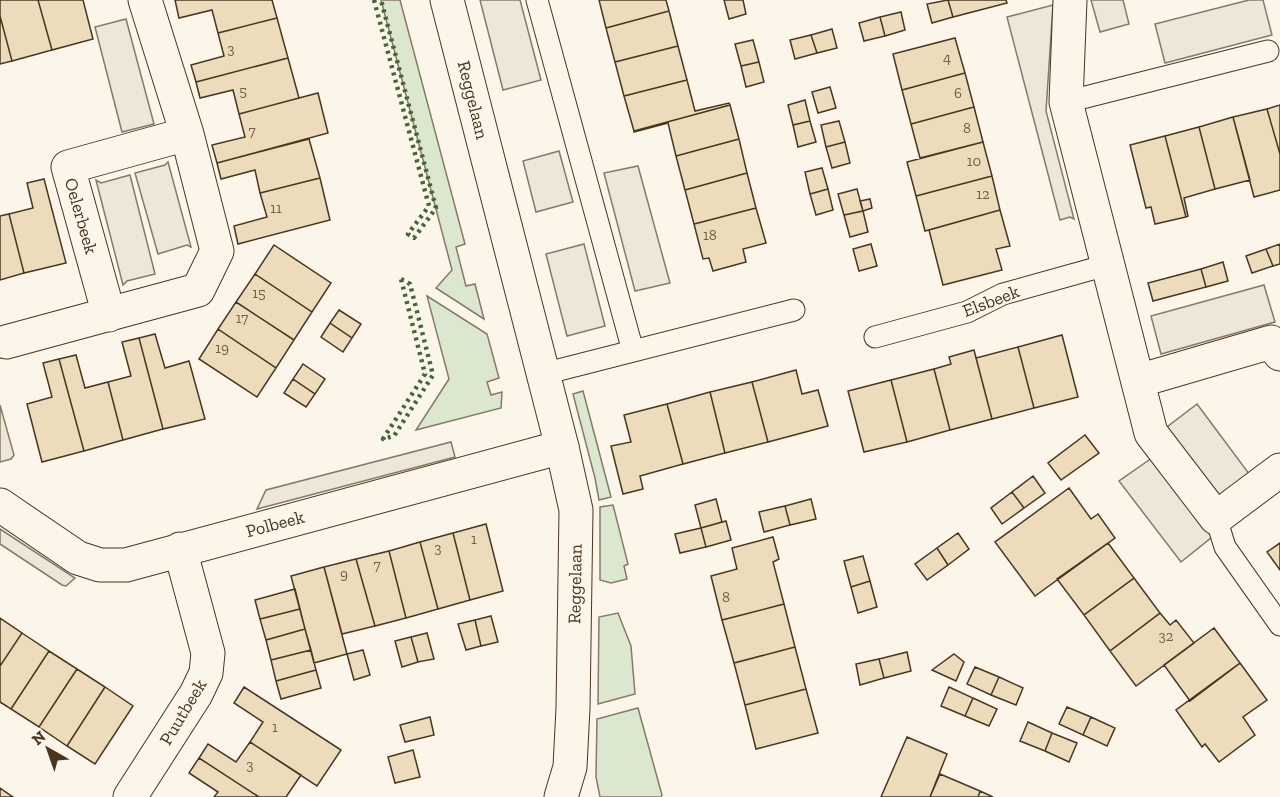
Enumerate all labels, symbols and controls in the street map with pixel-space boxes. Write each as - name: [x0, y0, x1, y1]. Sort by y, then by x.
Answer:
- house number: 3: [227, 40, 235, 58]
- house number: 4: [943, 49, 951, 67]
- street label: Reggelaan: [453, 59, 494, 142]
- house number: 5: [239, 82, 247, 100]
- house number: 6: [954, 84, 962, 102]
- house number: 8: [963, 119, 971, 137]
- house number: 7: [248, 122, 256, 140]
- house number: 10: [967, 152, 981, 170]
- street label: Oelerbeek: [60, 175, 103, 257]
- house number: 12: [976, 185, 990, 203]
- house number: 11: [270, 199, 282, 217]
- house number: 18: [703, 226, 717, 244]
- street label: Elsbeek: [959, 280, 1023, 322]
- house number: 15: [252, 284, 266, 302]
- house number: 17: [236, 309, 248, 327]
- house number: 19: [215, 339, 229, 357]
- street label: Polbeek: [243, 505, 307, 542]
- house number: 1: [471, 530, 477, 548]
- house number: 3: [434, 539, 442, 557]
- street label: Reggelaan: [563, 543, 587, 624]
- house number: 7: [373, 556, 381, 574]
- house number: 9: [340, 565, 348, 583]
- house number: 8: [722, 588, 730, 606]
- house number: 32: [1158, 627, 1174, 645]
- street label: Puutbeek: [155, 674, 212, 749]
- house number: 1: [272, 718, 278, 736]
- north arrow: [18, 719, 78, 779]
- text: N: [28, 727, 49, 749]
- house number: 3: [246, 756, 254, 774]

